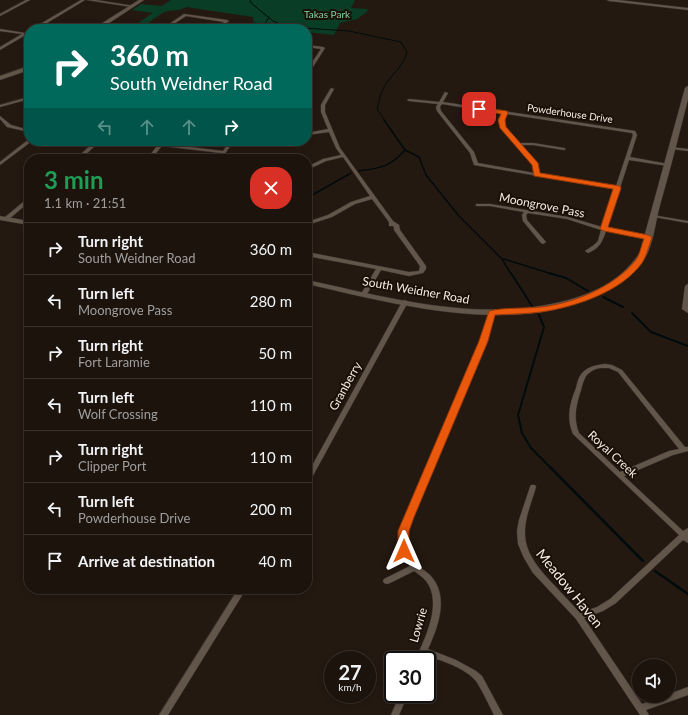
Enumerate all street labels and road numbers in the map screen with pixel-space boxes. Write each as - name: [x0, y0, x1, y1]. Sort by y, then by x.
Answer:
- street label: Powderhouse Drive: [526, 101, 614, 125]
- street label: Moongrove Pass: [498, 189, 586, 221]
- street label: South Weidner Road: [361, 273, 471, 307]
- street label: Granberry: [325, 358, 365, 413]
- street label: Royal Creek: [585, 427, 642, 481]
- street label: Meadow Haven: [533, 545, 607, 631]
- street label: Lowrie: [406, 606, 430, 644]

